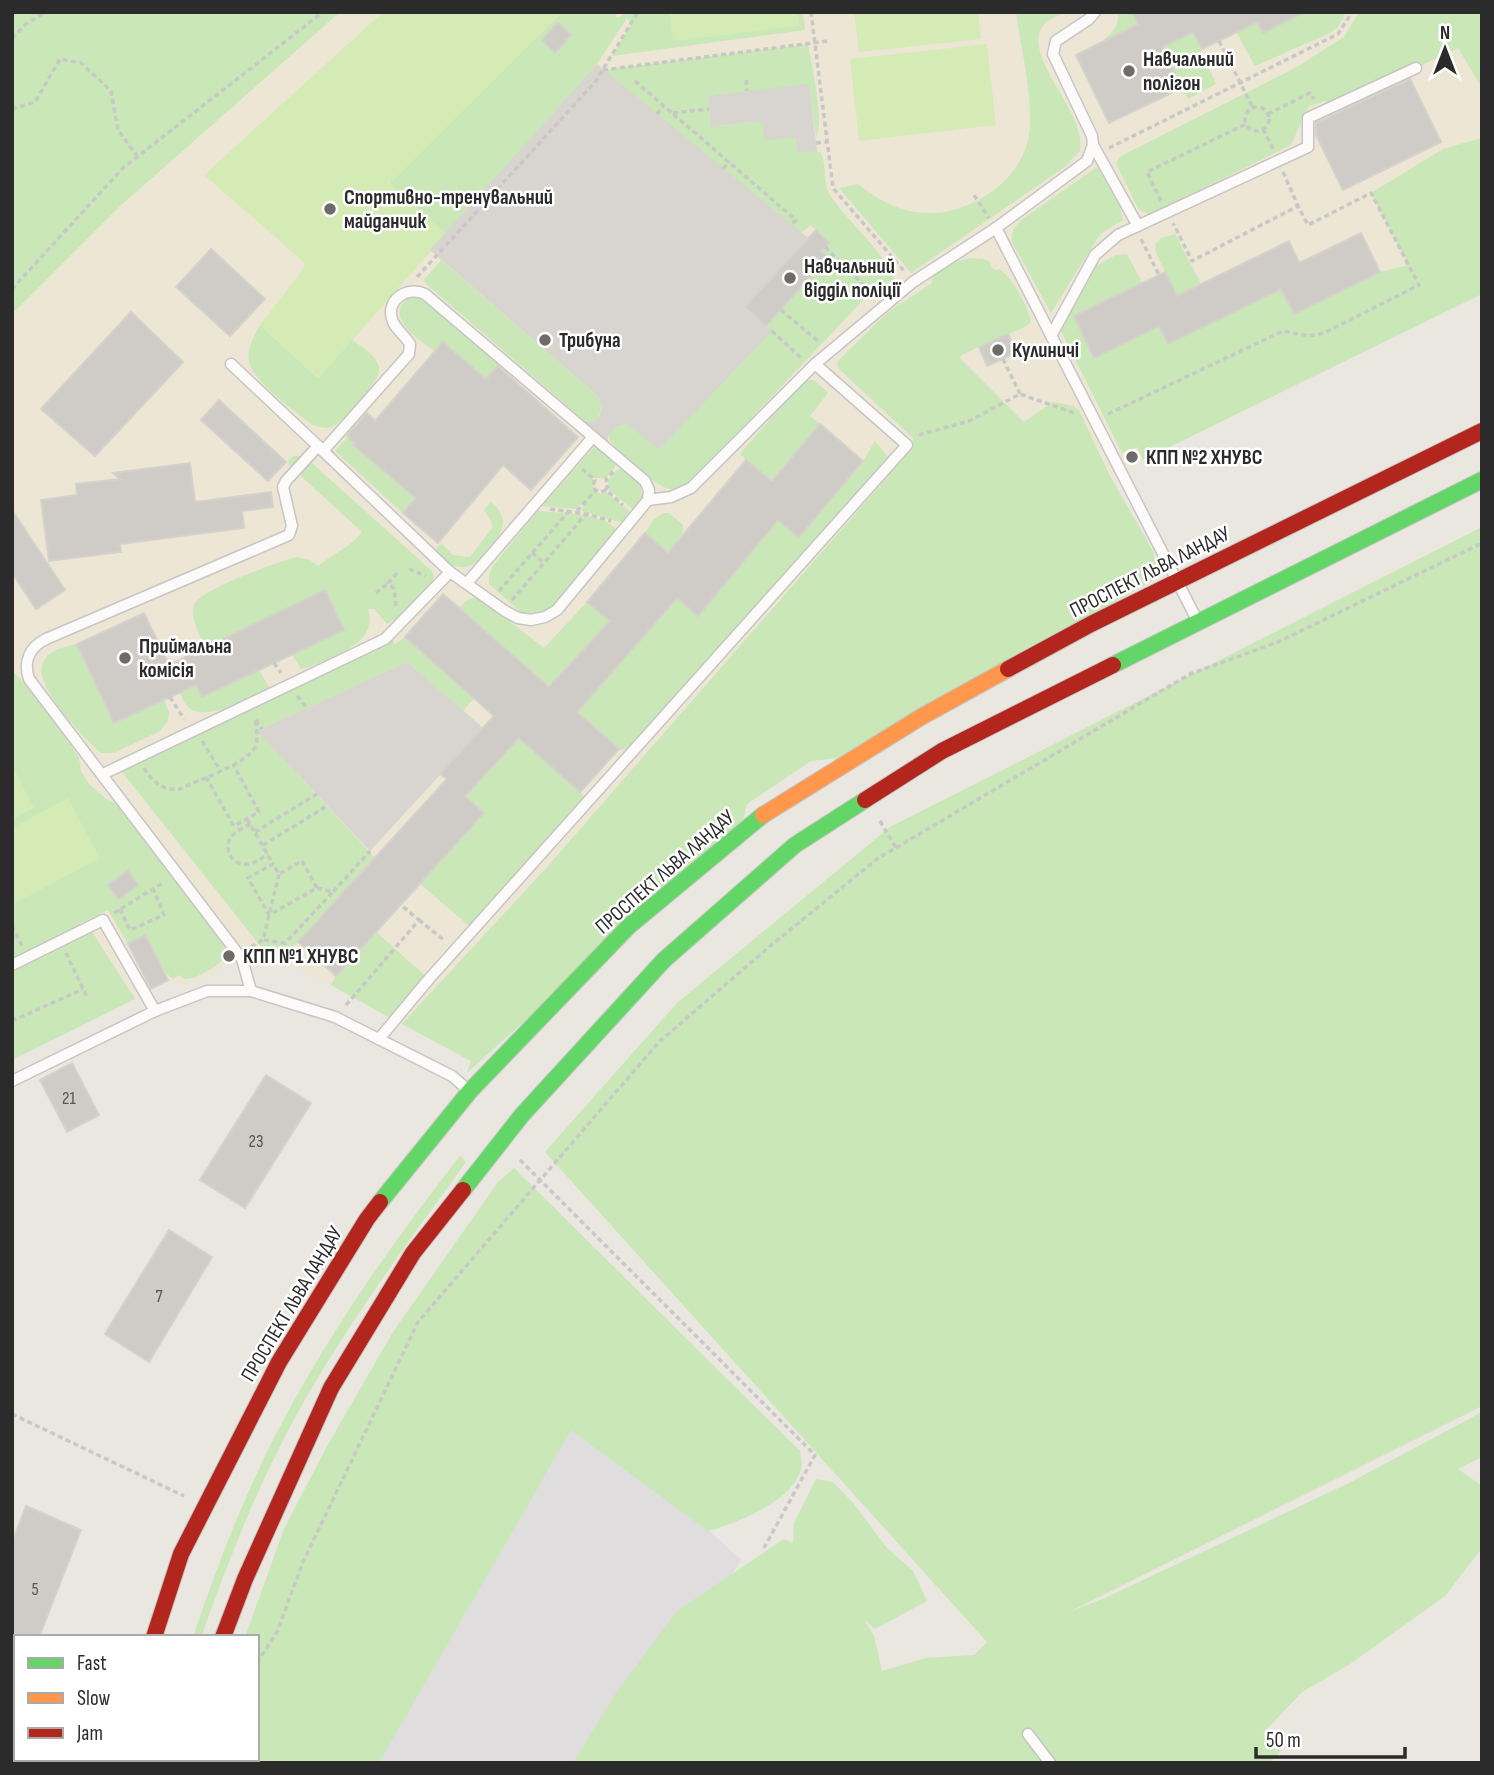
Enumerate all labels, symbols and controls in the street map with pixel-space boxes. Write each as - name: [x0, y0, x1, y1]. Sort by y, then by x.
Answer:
- north arrow: [1410, 14, 1480, 84]
- text: N: [1440, 22, 1450, 45]
- place label: Навчальний полігон: [1143, 47, 1234, 96]
- marker: Навчальний полігон: [1121, 63, 1137, 79]
- place label: Спортивно-тренувальний майданчик: [344, 185, 553, 234]
- marker: Спортивно-тренувальний майданчик: [322, 201, 338, 217]
- place label: Навчальний відділ поліції: [804, 254, 902, 303]
- marker: Навчальний відділ поліції: [782, 270, 798, 286]
- place label: Трибуна: [559, 328, 621, 353]
- marker: Трибуна: [537, 332, 553, 348]
- place label: Кулиничі: [1012, 338, 1079, 363]
- marker: Кулиничі: [990, 342, 1006, 358]
- place label: КПП №2 ХНУВС: [1146, 445, 1263, 470]
- marker: КПП №2 ХНУВС: [1124, 449, 1140, 465]
- street label: ПРОСПЕКТ ЛЬВА ЛАНДАУ: [1066, 521, 1234, 623]
- place label: Приймальна комісія: [139, 634, 232, 683]
- marker: Приймальна комісія: [117, 650, 133, 666]
- street label: ПРОСПЕКТ ЛЬВА ЛАНДАУ: [590, 805, 740, 939]
- place label: КПП №1 ХНУВС: [243, 944, 359, 969]
- marker: КПП №1 ХНУВС: [221, 948, 237, 964]
- house number: 21: [62, 1088, 77, 1109]
- house number: 23: [249, 1131, 264, 1152]
- street label: ПРОСПЕКТ ЛЬВА ЛАНДАУ: [236, 1222, 348, 1386]
- house number: 7: [155, 1286, 163, 1307]
- house number: 5: [31, 1579, 39, 1600]
- legend: [14, 1635, 259, 1761]
- text: Fast: [77, 1651, 107, 1676]
- text: Slow: [77, 1686, 111, 1711]
- scale bar: [1256, 1716, 1405, 1760]
- text: Jam: [76, 1721, 103, 1746]
- text: 50 m: [1266, 1728, 1301, 1753]

